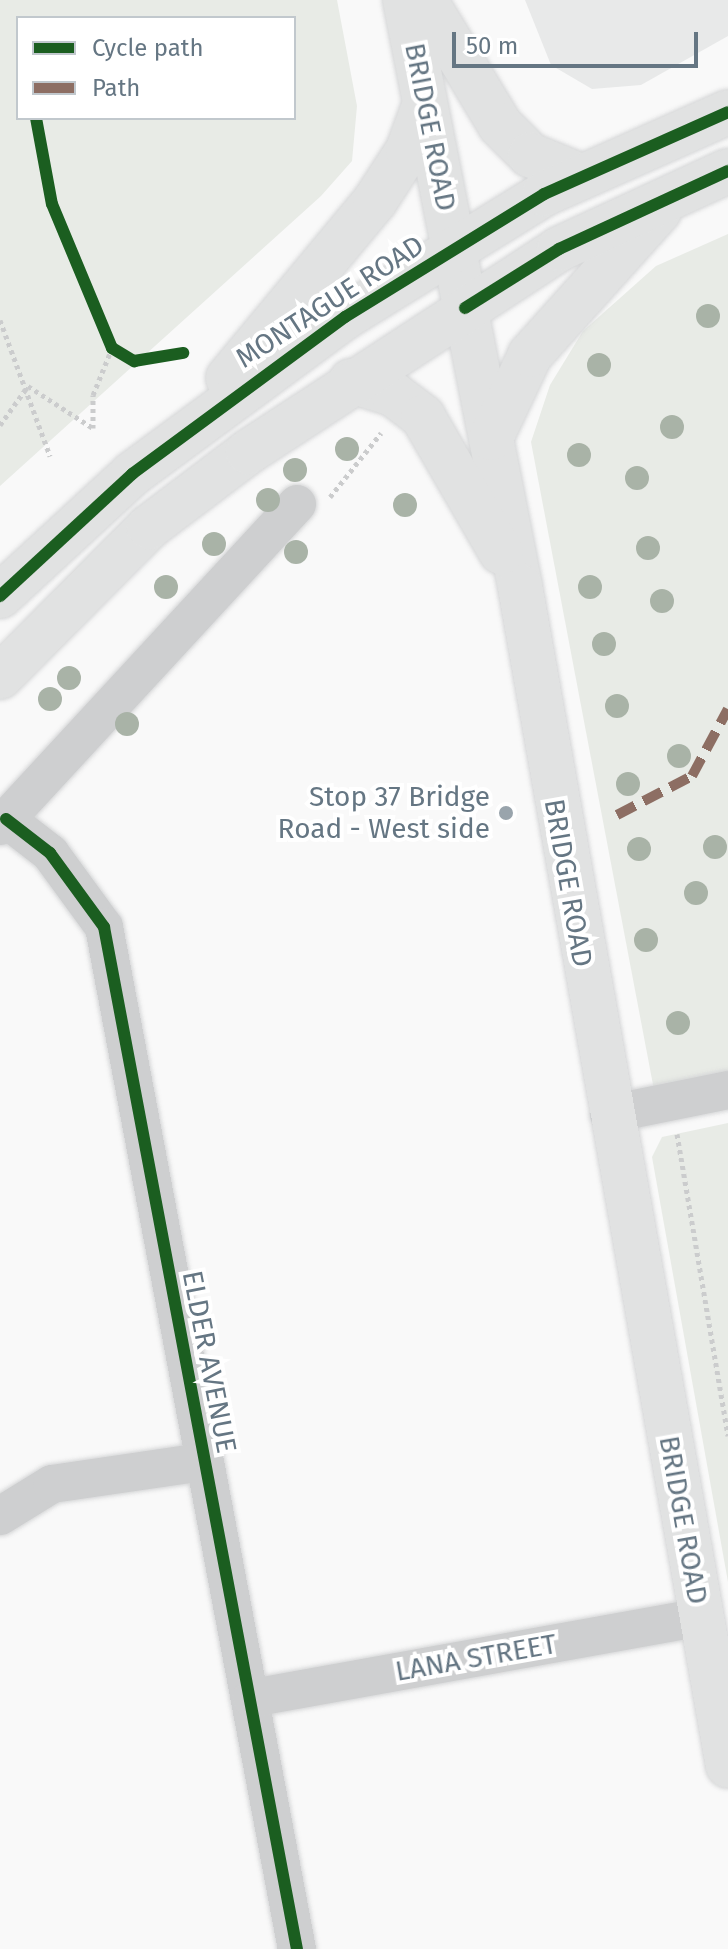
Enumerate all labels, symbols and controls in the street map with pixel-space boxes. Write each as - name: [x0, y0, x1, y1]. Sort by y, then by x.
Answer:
- legend: [16, 16, 296, 120]
- scale bar: [456, 16, 702, 66]
- text: 50 m: [466, 32, 518, 60]
- text: Cycle path: [92, 34, 204, 62]
- street label: BRIDGE ROAD: [397, 40, 463, 214]
- text: Path: [92, 74, 140, 102]
- street label: MONTAGUE ROAD: [230, 229, 430, 375]
- place label: Stop 37 Bridge Road - West side: [278, 780, 490, 846]
- street label: BRIDGE ROAD: [537, 796, 599, 970]
- marker: Stop 37 Bridge Road - West side: [497, 804, 515, 822]
- street label: ELDER AVENUE: [175, 1268, 243, 1456]
- street label: BRIDGE ROAD: [652, 1433, 714, 1607]
- street label: LANA STREET: [393, 1627, 559, 1689]

